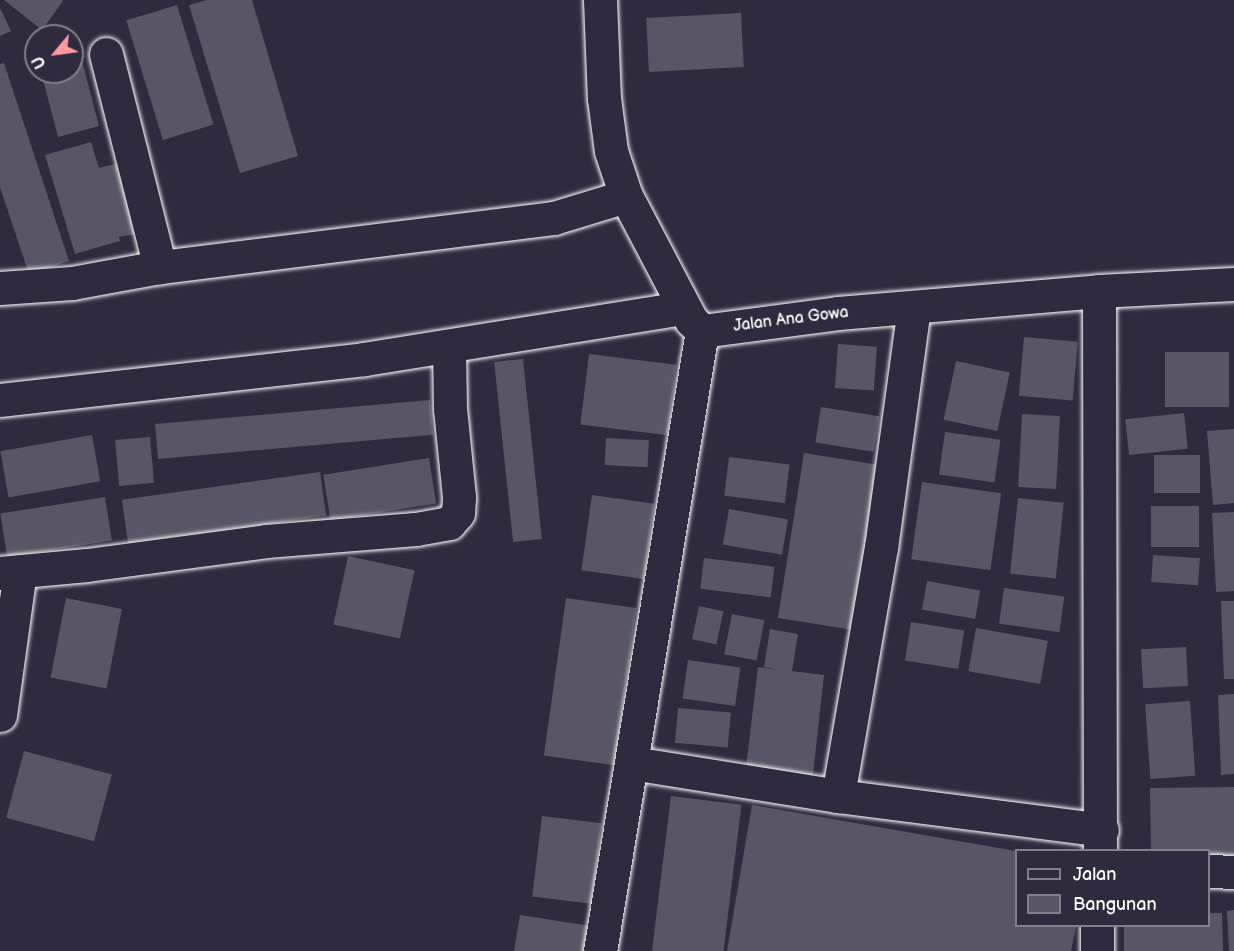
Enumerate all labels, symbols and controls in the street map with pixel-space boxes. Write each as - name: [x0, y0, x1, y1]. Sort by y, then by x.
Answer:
- north arrow: [24, 24, 84, 84]
- text: U: [28, 52, 51, 72]
- street label: Jalan Ana Gowa: [732, 303, 850, 337]
- legend: [1015, 849, 1210, 927]
- text: Jalan: [1073, 864, 1116, 885]
- text: Bangunan: [1073, 894, 1157, 915]

